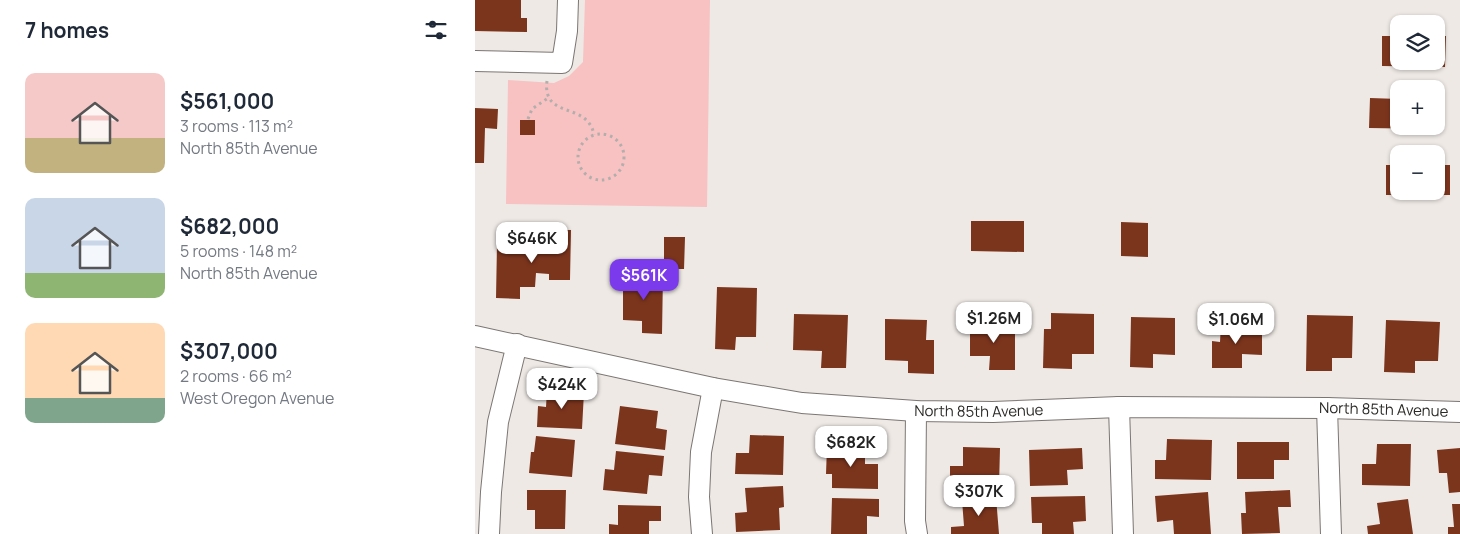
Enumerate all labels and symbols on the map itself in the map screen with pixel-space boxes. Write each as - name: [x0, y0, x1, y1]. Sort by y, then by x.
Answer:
- pin: $646K: [497, 222, 567, 264]
- pin: $561K: [609, 258, 679, 301]
- pin: $1.26M: [953, 302, 1035, 344]
- pin: $1.06M: [1195, 302, 1277, 345]
- pin: $424K: [527, 368, 597, 410]
- street label: North 85th Avenue: [1319, 397, 1449, 422]
- street label: North 85th Avenue: [914, 399, 1044, 422]
- pin: $682K: [816, 426, 886, 468]
- pin: $307K: [944, 474, 1014, 517]

